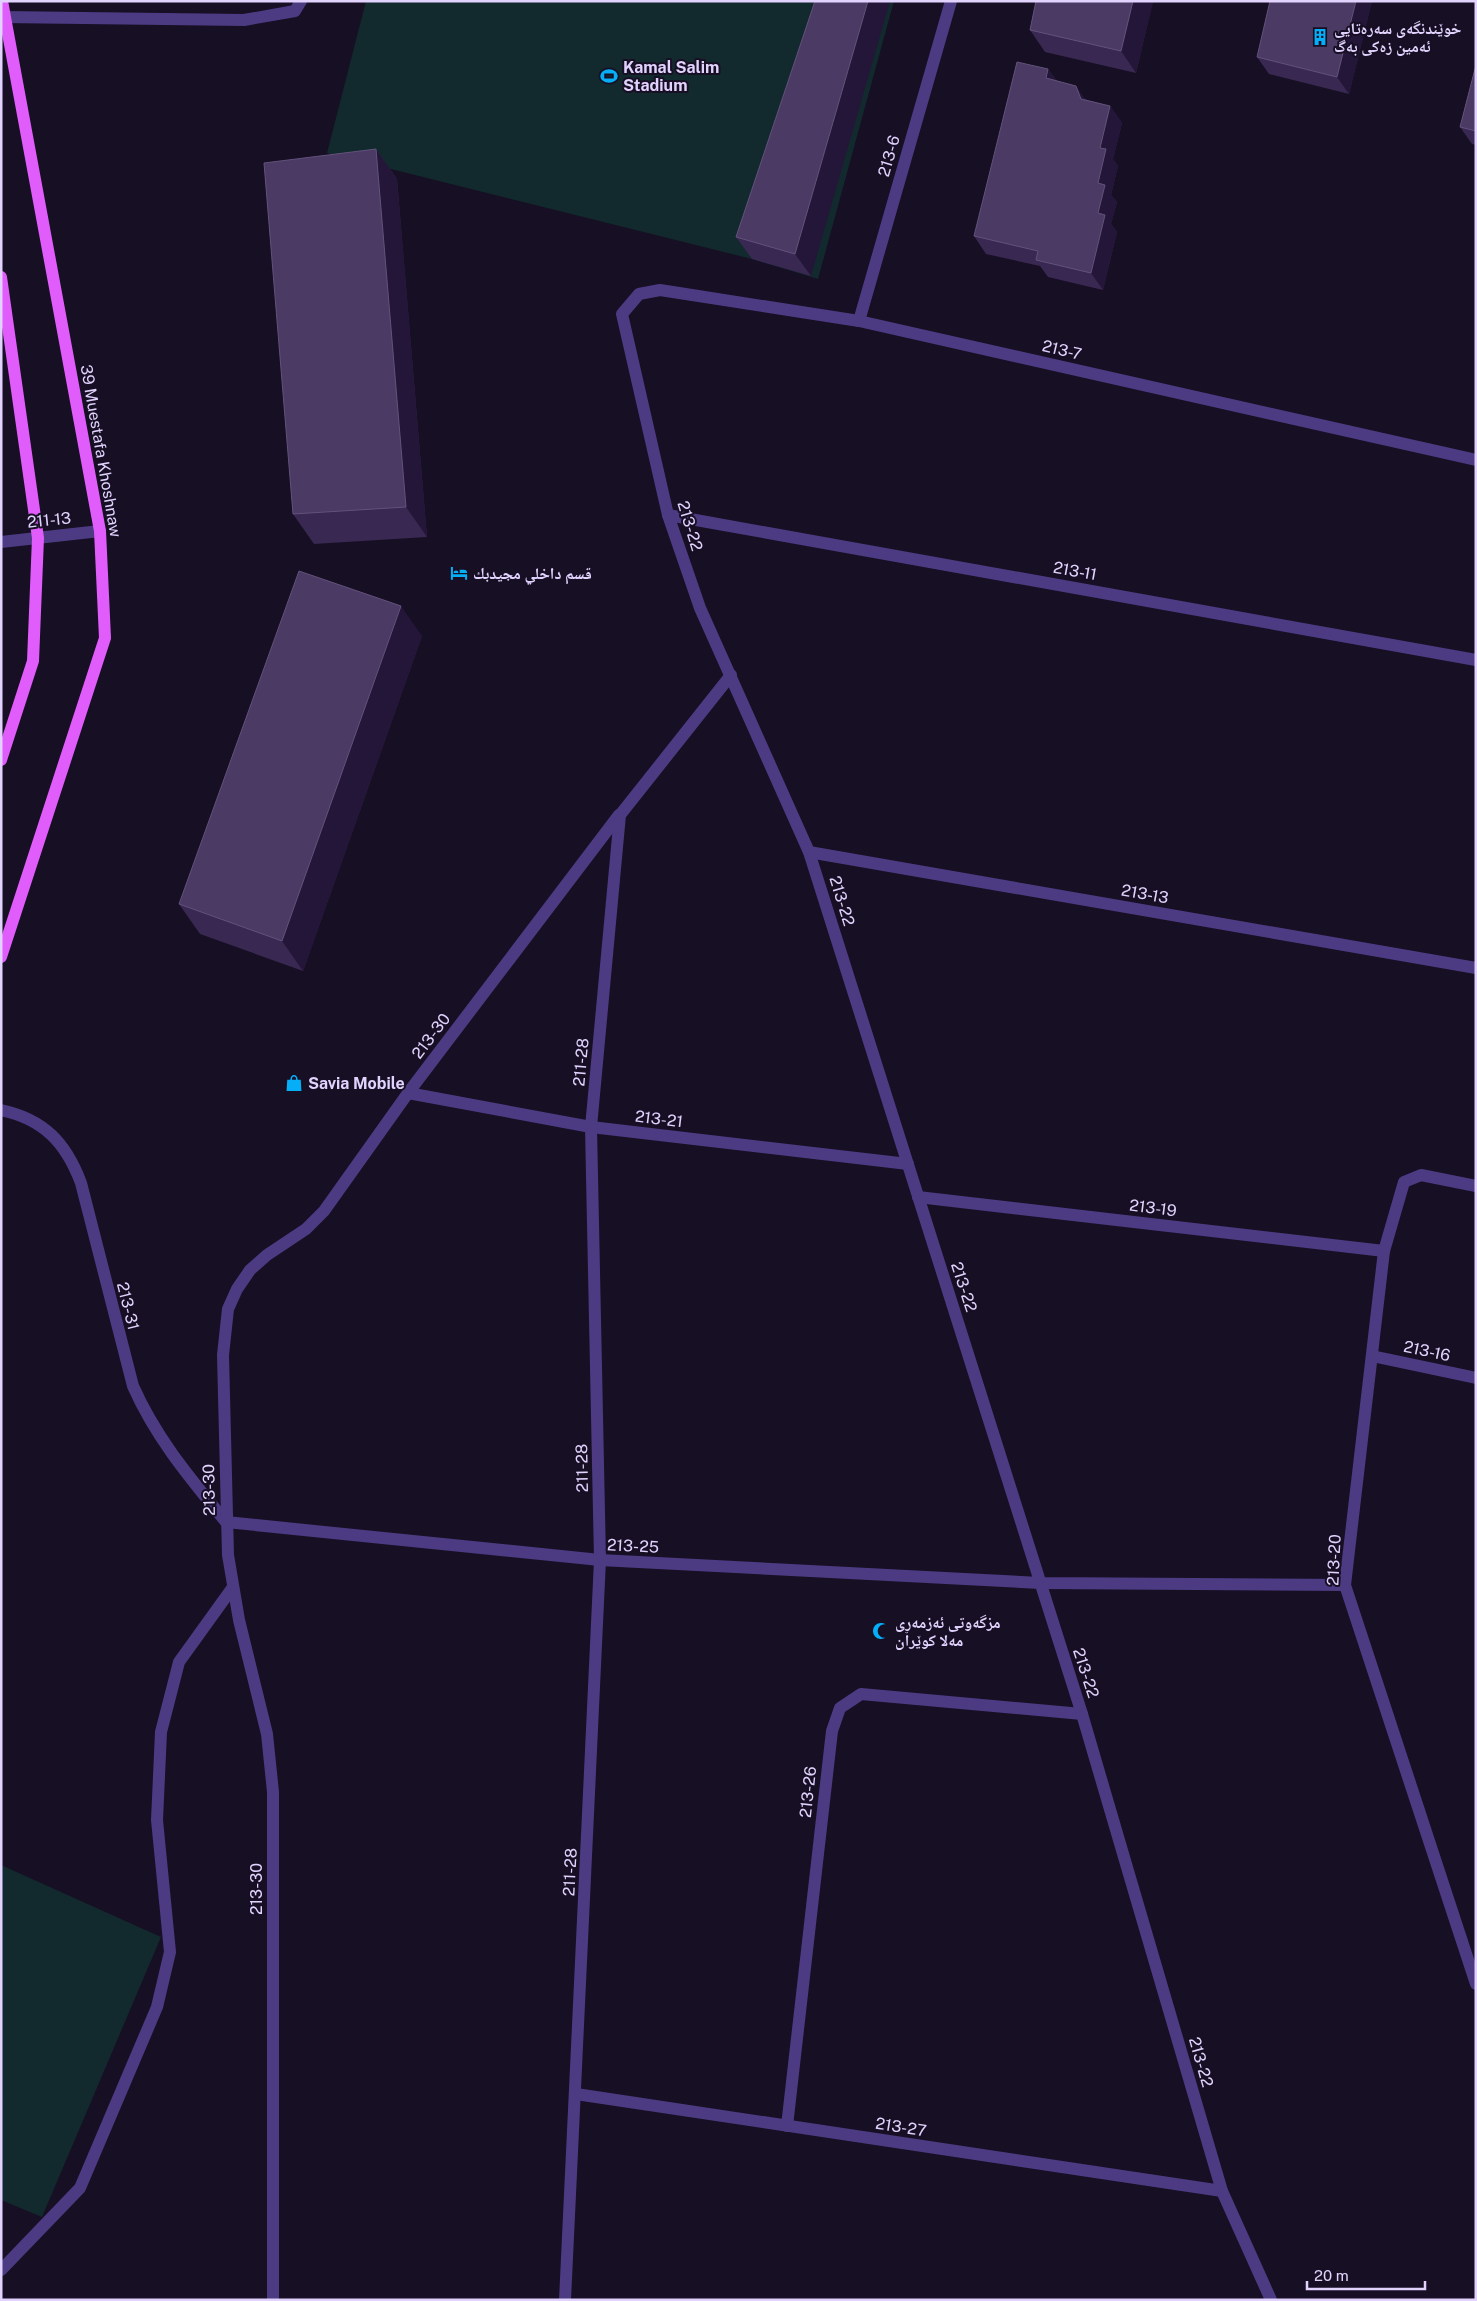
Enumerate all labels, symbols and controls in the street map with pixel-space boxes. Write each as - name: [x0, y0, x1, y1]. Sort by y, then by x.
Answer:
- place label: خوێندنگەی سەرەتایی ئەمین زەکی بەگ: [1334, 19, 1461, 56]
- building icon: خوێندنگەی سەرەتایی ئەمین زەکی بەگ: [1310, 27, 1330, 47]
- place label: Kamal Salim Stadium: [623, 58, 719, 95]
- sports icon: Kamal Salim Stadium: [599, 66, 619, 86]
- street label: 213-6: [874, 133, 904, 179]
- street label: 213-7: [1040, 336, 1084, 364]
- street label: 39 Muestafa Khoshnaw: [76, 363, 126, 539]
- street label: 213-22: [673, 499, 707, 553]
- street label: 211-13: [26, 508, 72, 532]
- street label: 213-11: [1052, 558, 1098, 584]
- hotel icon: قسم داخلي مجيدبك: [449, 563, 469, 583]
- place label: قسم داخلي مجيدبك: [473, 564, 592, 585]
- street label: 213-22: [825, 874, 859, 928]
- street label: 213-13: [1120, 881, 1170, 907]
- street label: 213-30: [408, 1009, 454, 1062]
- street label: 211-28: [569, 1037, 593, 1087]
- shop icon: Savia Mobile: [284, 1073, 304, 1093]
- place label: Savia Mobile: [308, 1074, 405, 1093]
- street label: 213-21: [634, 1107, 684, 1131]
- street label: 213-19: [1128, 1196, 1178, 1220]
- street label: 213-22: [947, 1260, 981, 1314]
- street label: 213-31: [113, 1280, 143, 1332]
- street label: 213-16: [1402, 1337, 1452, 1365]
- street label: 211-28: [572, 1444, 592, 1492]
- street label: 213-30: [199, 1464, 219, 1516]
- street label: 213-20: [1323, 1534, 1345, 1586]
- street label: 213-25: [607, 1535, 659, 1557]
- place label: مزگەوتی ئەزمەڕی مەلا کوێران: [895, 1613, 1001, 1650]
- mosque icon: مزگەوتی ئەزمەڕی مەلا کوێران: [871, 1621, 891, 1641]
- street label: 213-22: [1069, 1646, 1103, 1700]
- street label: 213-26: [796, 1765, 820, 1819]
- street label: 211-28: [559, 1847, 581, 1897]
- street label: 213-30: [247, 1863, 266, 1915]
- street label: 213-22: [1185, 2035, 1217, 2089]
- street label: 213-27: [874, 2114, 928, 2140]
- scale bar: [1307, 2258, 1424, 2290]
- text: 20 m: [1314, 2267, 1349, 2284]

